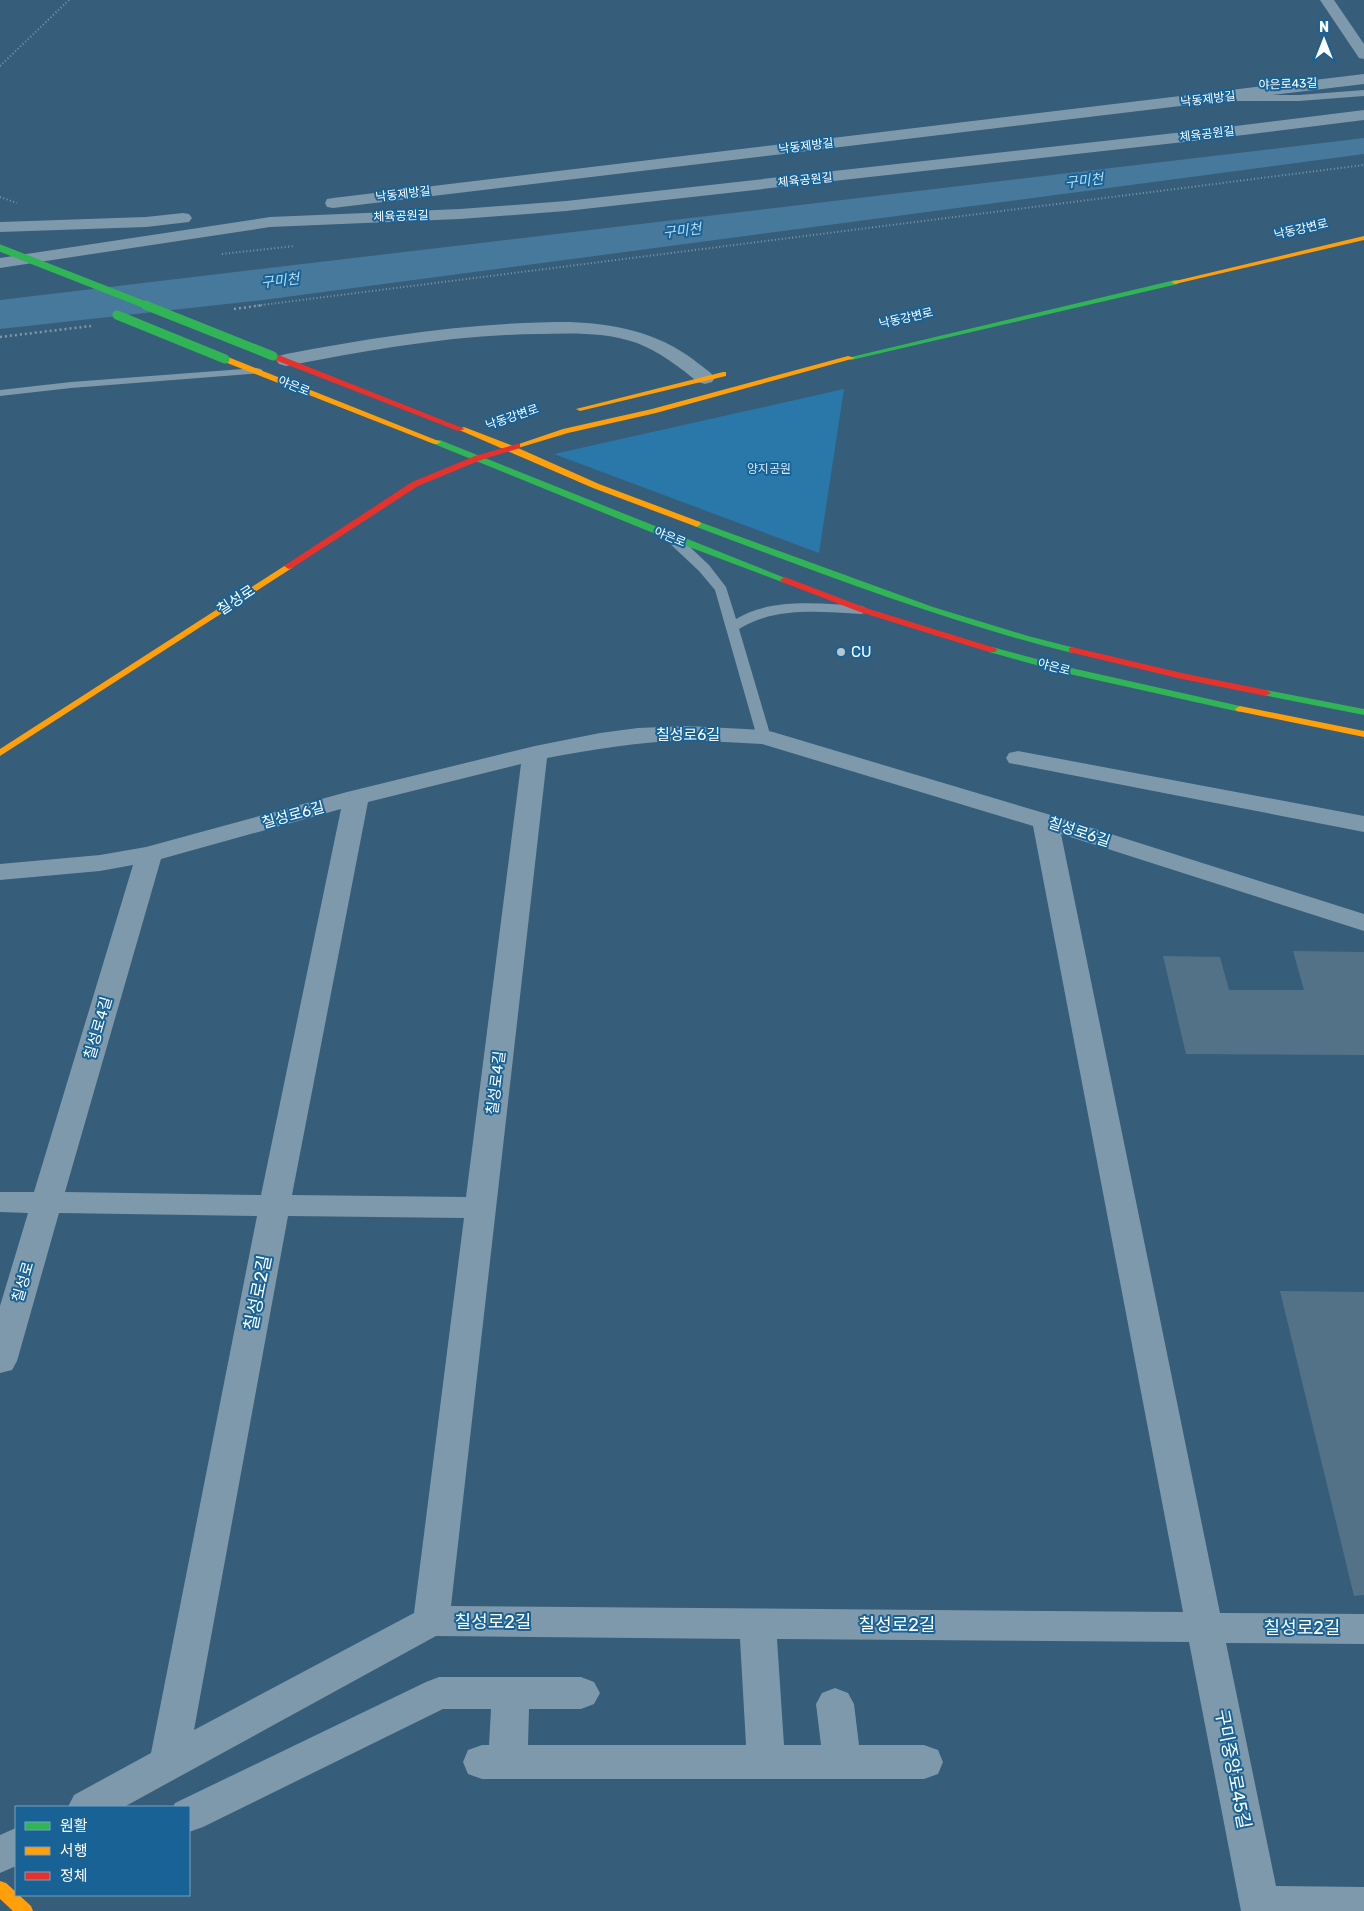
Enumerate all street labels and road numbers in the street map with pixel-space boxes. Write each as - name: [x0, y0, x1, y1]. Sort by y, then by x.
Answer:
- street label: 야은로43길: [1258, 76, 1318, 92]
- street label: 낙동제방길: [1180, 89, 1236, 109]
- street label: 체육공원길: [1179, 124, 1235, 144]
- street label: 낙동제방길: [778, 136, 834, 156]
- street label: 체육공원길: [777, 170, 833, 190]
- street label: 낙동제방길: [375, 184, 431, 204]
- street label: 체육공원길: [373, 208, 429, 224]
- street label: 낙동강변로: [1273, 216, 1329, 242]
- street label: 낙동강변로: [878, 305, 934, 331]
- street label: 야은로: [276, 373, 312, 399]
- street label: 낙동강변로: [484, 401, 540, 433]
- street label: 야은로: [652, 524, 688, 550]
- street label: 칠성로: [214, 581, 258, 619]
- street label: 야은로: [1036, 656, 1072, 678]
- street label: 칠성로6길: [656, 726, 720, 744]
- street label: 칠성로6길: [260, 798, 326, 832]
- street label: 칠성로6길: [1046, 814, 1112, 850]
- street label: 칠성로4길: [80, 995, 116, 1061]
- street label: 칠성로4길: [483, 1050, 509, 1116]
- street label: 칠성로2길: [240, 1253, 276, 1333]
- street label: 칠성로: [9, 1260, 37, 1304]
- street label: 칠성로2길: [455, 1611, 531, 1633]
- street label: 칠성로2길: [859, 1614, 935, 1636]
- street label: 칠성로2길: [1264, 1617, 1340, 1639]
- street label: 구미중앙로45길: [1211, 1707, 1255, 1831]

